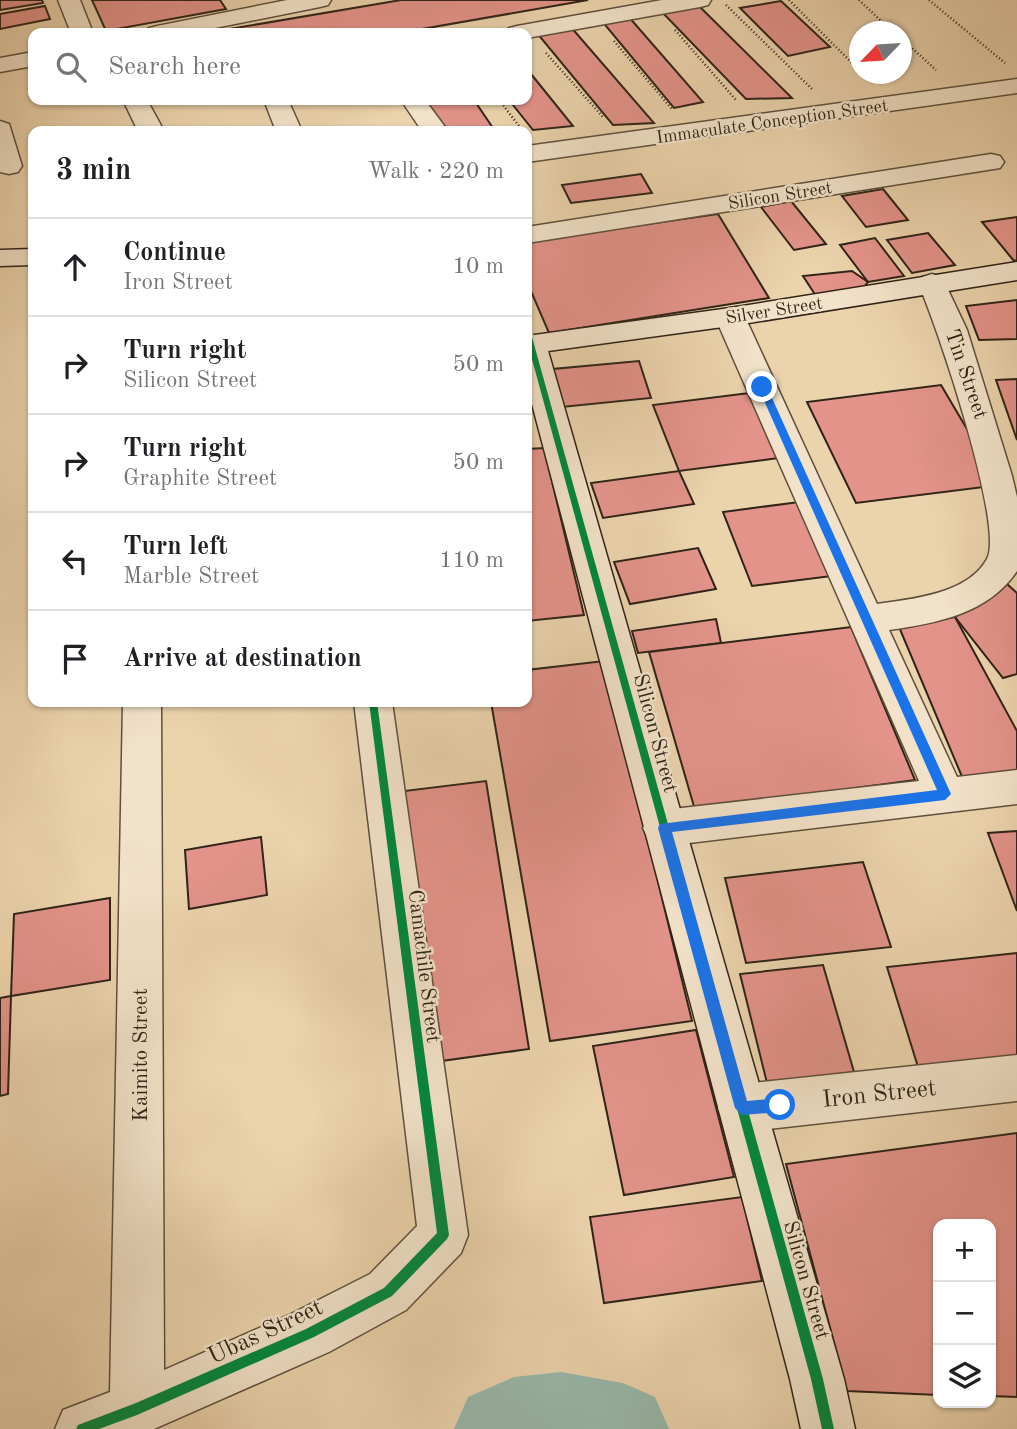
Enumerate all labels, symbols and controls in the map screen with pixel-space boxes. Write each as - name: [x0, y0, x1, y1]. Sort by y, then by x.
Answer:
- north arrow: [849, 21, 912, 84]
- search box: [28, 28, 532, 105]
- icon: search: [52, 48, 90, 86]
- text: Search here: [108, 54, 241, 80]
- street label: Immaculate Conception Street: [655, 97, 889, 147]
- text: 3 min: [56, 156, 131, 186]
- text: Walk · 220 m: [368, 160, 504, 183]
- street label: Silicon Street: [727, 179, 833, 213]
- text: Continue: [123, 240, 226, 266]
- icon: ahead: [56, 248, 94, 286]
- text: 10 m: [453, 255, 504, 278]
- text: Iron Street: [123, 271, 233, 294]
- street label: Silver Street: [724, 294, 824, 328]
- street label: Tin Street: [940, 327, 991, 422]
- text: Turn right: [123, 338, 246, 364]
- icon: right: [56, 346, 94, 384]
- text: 50 m: [453, 353, 504, 376]
- text: Silicon Street: [123, 369, 257, 392]
- route end: [746, 371, 777, 402]
- text: Turn right: [123, 436, 246, 462]
- icon: right: [56, 444, 94, 482]
- text: 50 m: [453, 451, 504, 474]
- text: Graphite Street: [123, 467, 277, 490]
- text: Turn left: [123, 534, 228, 560]
- icon: left: [56, 542, 94, 580]
- text: 110 m: [439, 549, 504, 572]
- text: Marble Street: [123, 565, 259, 588]
- icon: arrive: [56, 640, 94, 678]
- text: Arrive at destination: [123, 646, 362, 672]
- street label: Silicon Street: [629, 672, 681, 795]
- street label: Camachile Street: [404, 888, 443, 1044]
- street label: Kaimito Street: [131, 988, 152, 1122]
- street label: Iron Street: [821, 1077, 937, 1113]
- route start: [764, 1089, 795, 1120]
- street label: Silicon Street: [779, 1219, 833, 1342]
- map controls: [933, 1219, 996, 1408]
- button: +: [933, 1219, 996, 1282]
- button: −: [933, 1282, 996, 1345]
- street label: Ubas Street: [205, 1296, 327, 1370]
- button: layers: [933, 1345, 996, 1408]

